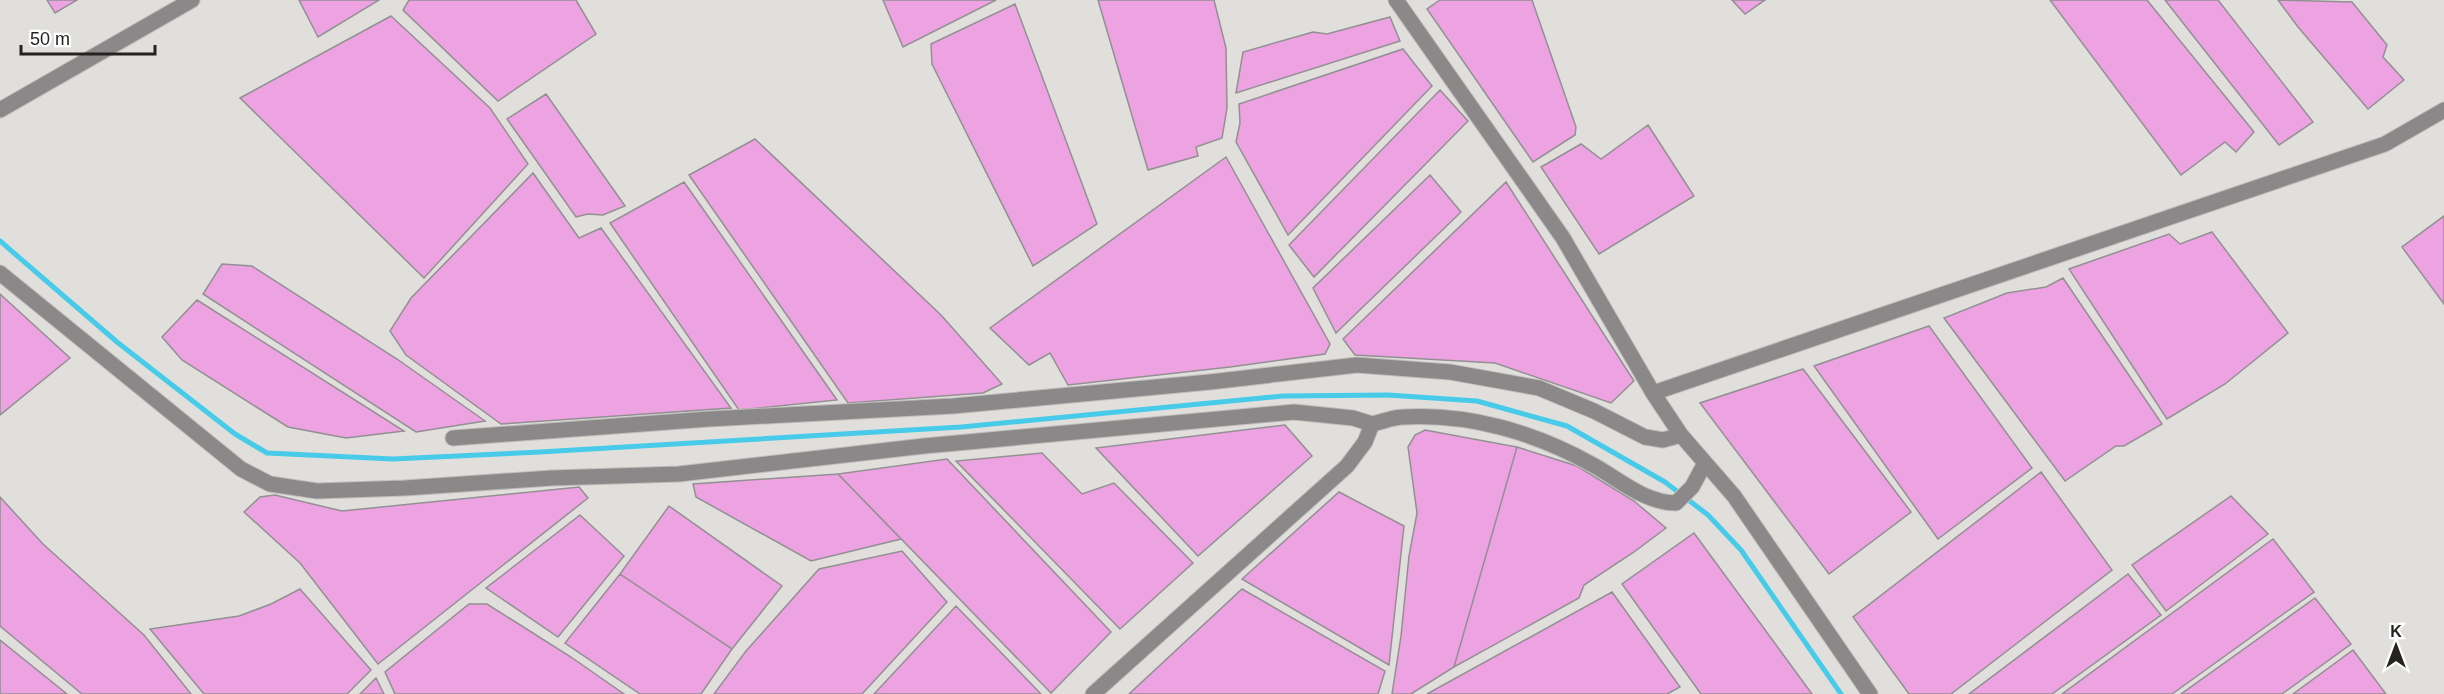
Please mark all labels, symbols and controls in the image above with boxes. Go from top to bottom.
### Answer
scale bar [21,18,154,56]
text: 50 m [30,29,70,49]
north arrow [2366,616,2426,676]
text: K [2390,623,2402,640]

